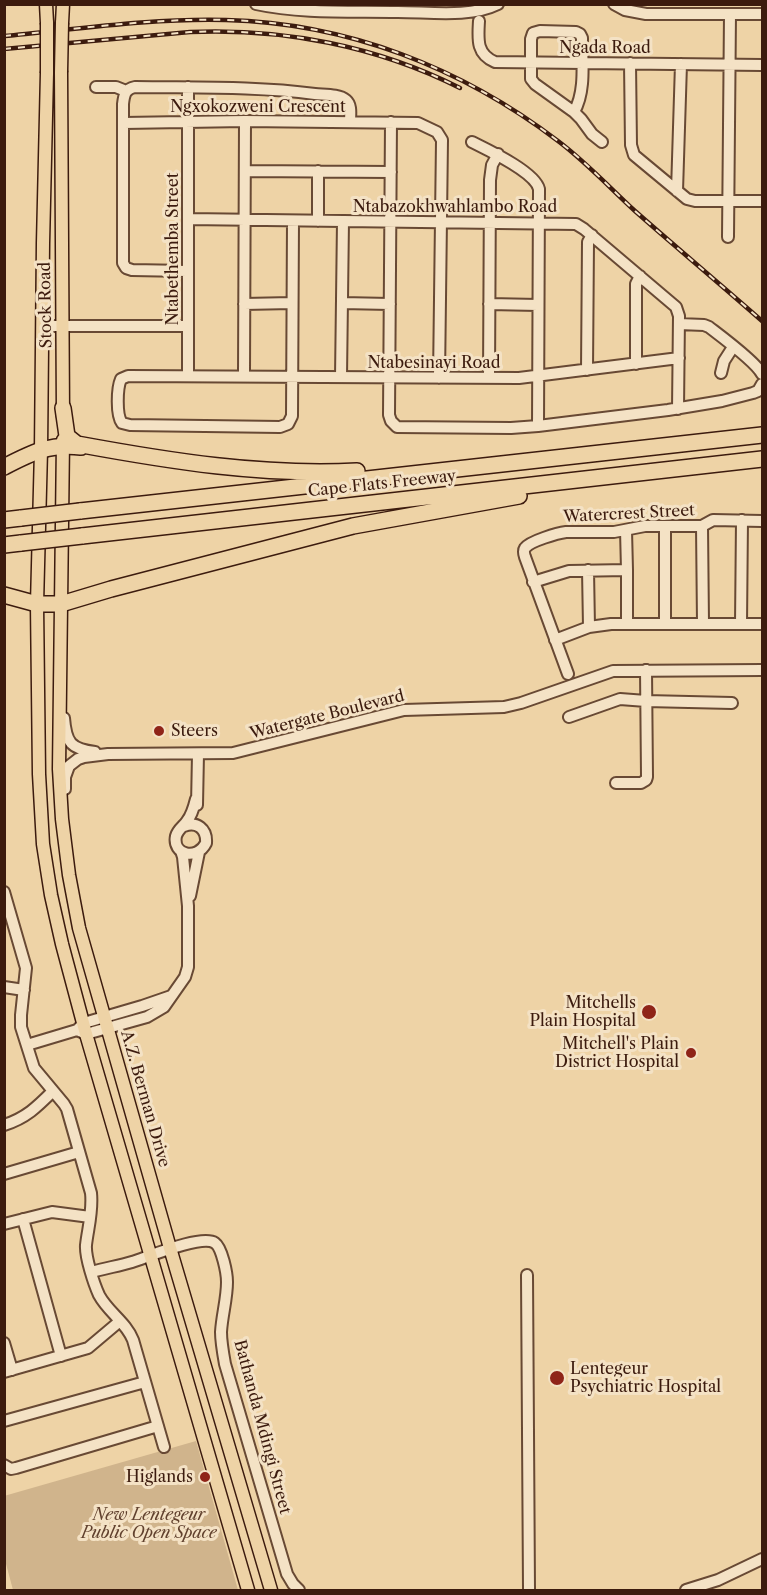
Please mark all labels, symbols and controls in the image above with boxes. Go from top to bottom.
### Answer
street label: Ngada Road [559,38,651,58]
street label: Ngxokozweni Crescent [170,97,346,117]
street label: Ntabethemba Street [163,173,183,325]
street label: Ntabazokhwahlambo Road [353,197,557,217]
street label: Stock Road [36,262,56,348]
street label: Ntabesinayi Road [367,353,501,373]
street label: Cape Flats Freeway [307,467,457,501]
street label: Watercrest Street [563,501,695,527]
street label: Watergate Boulevard [248,686,406,744]
place label: Steers [171,721,218,741]
marker: Steers [152,724,166,738]
place label: Mitchells Plain Hospital [529,993,636,1031]
marker: Mitchells Plain Hospital [640,1003,658,1021]
street label: A.Z. Berman Drive [116,1028,174,1170]
place label: Mitchell's Plain District Hospital [555,1034,679,1072]
marker: Mitchell's Plain District Hospital [684,1046,698,1060]
street label: Bathanda Mdingi Street [229,1338,295,1516]
place label: Lentegeur Psychiatric Hospital [570,1359,721,1397]
marker: Lentegeur Psychiatric Hospital [548,1369,566,1387]
place label: Higlands [126,1467,193,1487]
marker: Higlands [198,1470,212,1484]
park label: New Lentegeur Public Open Space [81,1505,217,1543]

